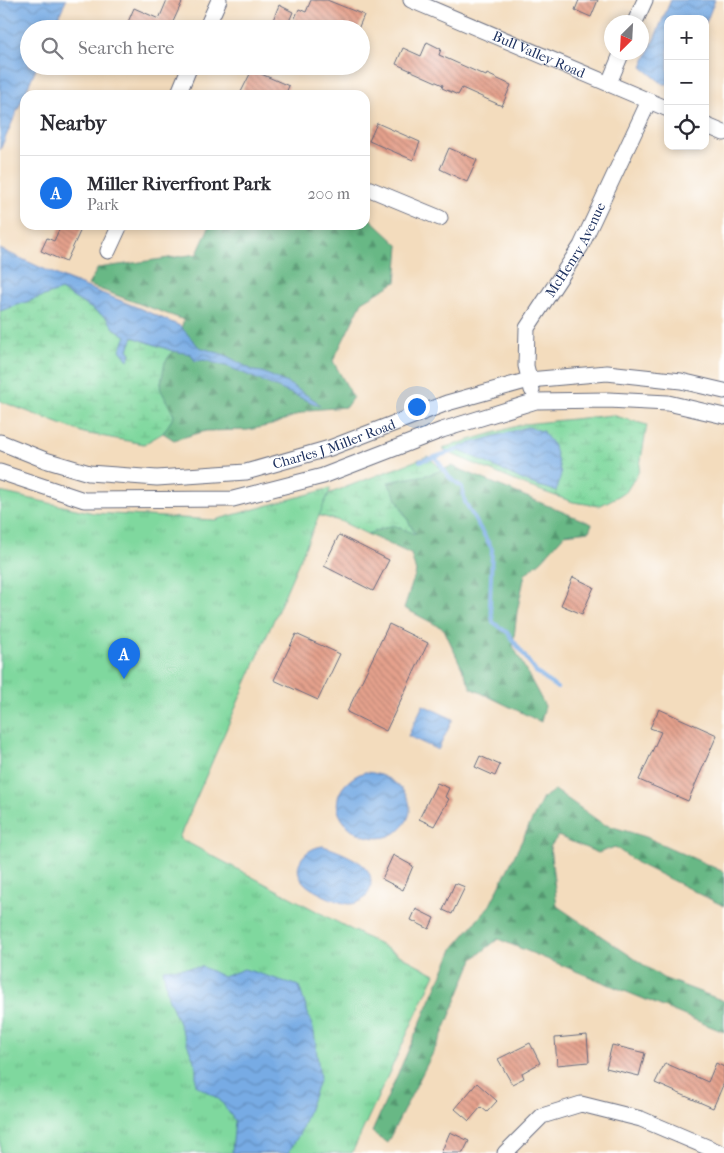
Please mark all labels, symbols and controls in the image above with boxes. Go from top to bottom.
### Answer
north arrow [604,15,649,60]
map controls [664,15,709,150]
button: + [664,15,709,60]
search box [20,20,370,75]
street label: Bull Valley Road [490,27,588,82]
icon: search [38,34,66,62]
text: Search here [78,37,174,59]
button: − [664,60,709,105]
button: locate [664,105,709,150]
text: Nearby [40,111,106,135]
text: Miller Riverfront Park [87,173,271,195]
text: A [51,184,61,203]
text: 200 m [307,184,350,203]
text: Park [87,195,119,214]
street label: McHenry Avenue [541,200,609,300]
your location [404,394,430,420]
street label: Charles J Miller Road [271,415,398,472]
pin: A [108,638,140,679]

